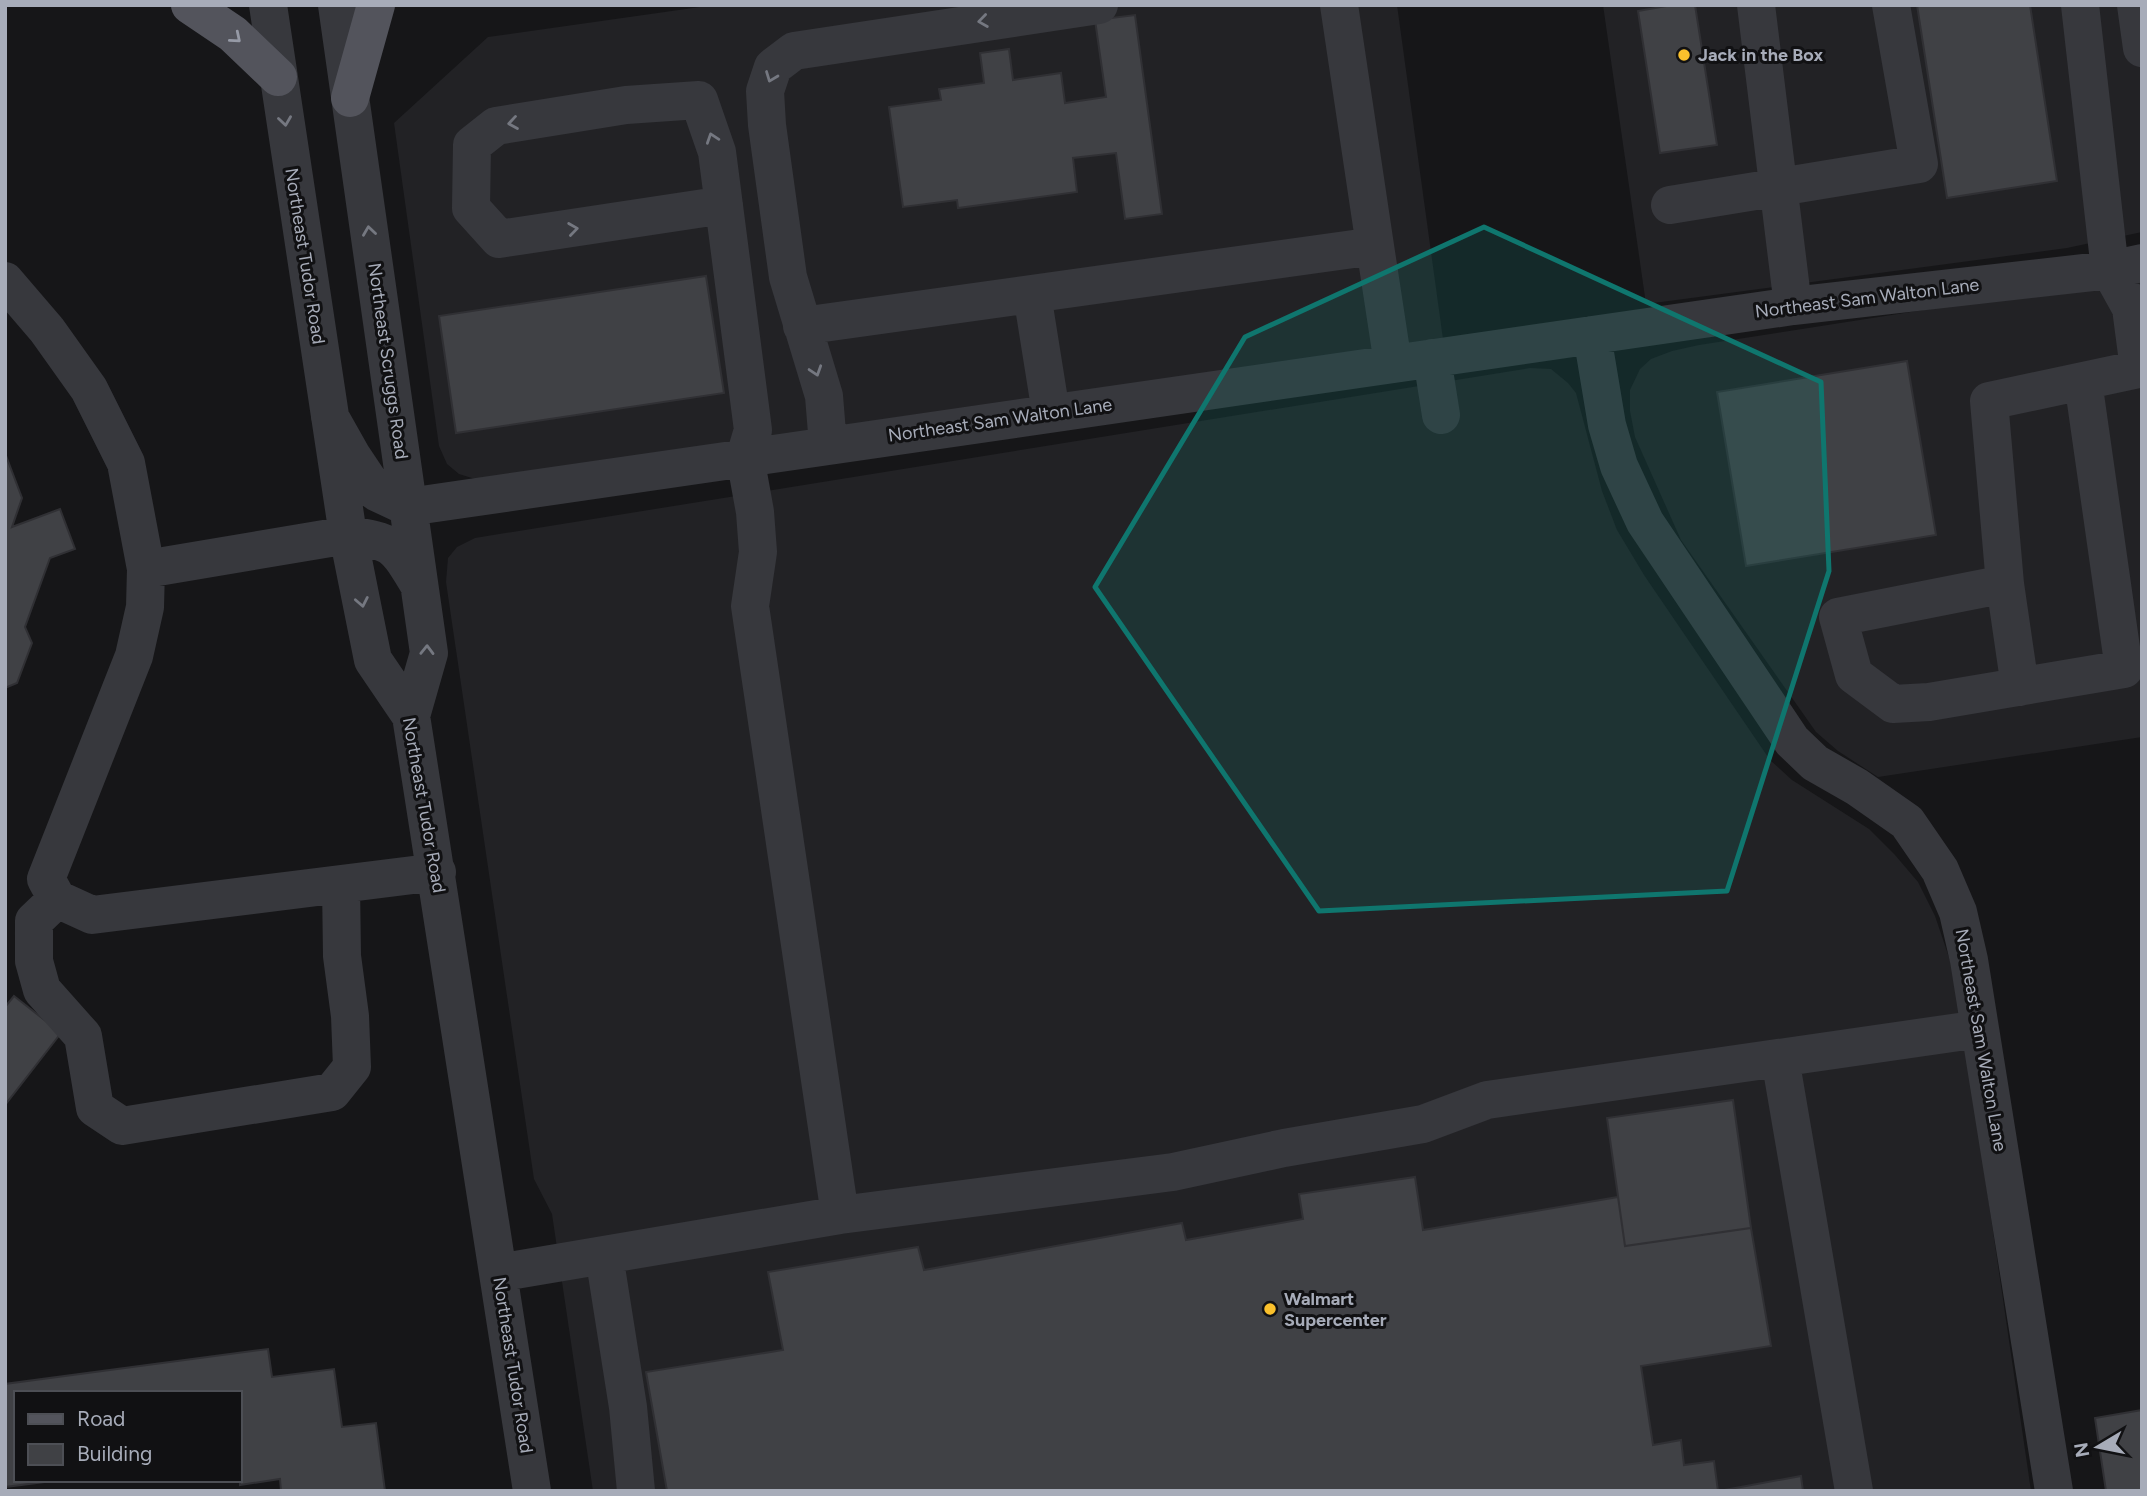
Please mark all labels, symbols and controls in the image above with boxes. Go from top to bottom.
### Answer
one-way arrow [977,14,989,29]
one-way arrow [228,30,241,42]
place label: Jack in the Box [1698,44,1823,66]
marker: Jack in the Box [1676,47,1692,63]
one-way arrow [765,70,779,82]
one-way arrow [277,115,292,127]
one-way arrow [507,115,519,130]
one-way arrow [706,133,720,145]
street label: Northeast Tudor Road [280,166,330,346]
one-way arrow [567,222,579,237]
one-way arrow [362,225,377,237]
street label: Northeast Scruggs Road [363,261,413,461]
street label: Northeast Sam Walton Lane [1754,273,1981,323]
one-way arrow [808,365,822,377]
street label: Northeast Sam Walton Lane [887,393,1113,447]
one-way arrow [353,596,368,608]
one-way arrow [419,644,435,655]
street label: Northeast Tudor Road [398,715,450,895]
street label: Northeast Sam Walton Lane [1951,927,2011,1153]
street label: Northeast Tudor Road [488,1275,538,1455]
place label: Walmart Supercenter [1284,1288,1387,1331]
marker: Walmart Supercenter [1262,1301,1278,1317]
legend [14,1391,242,1482]
text: Road [77,1406,125,1431]
north arrow [2063,1412,2133,1482]
text: Building [77,1441,152,1466]
text: N [2069,1441,2094,1459]

